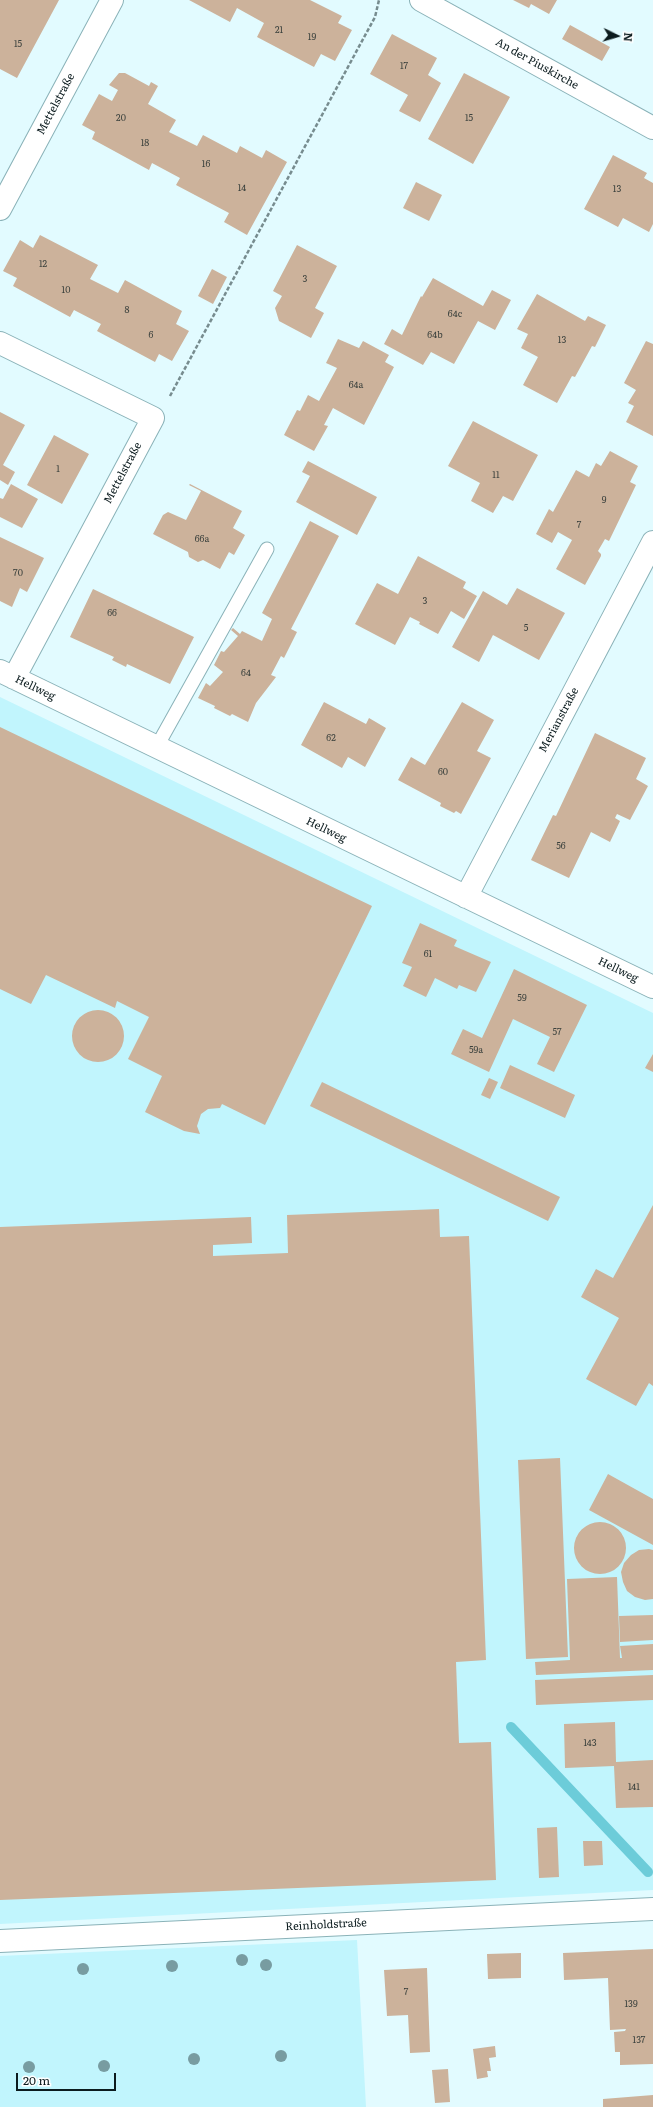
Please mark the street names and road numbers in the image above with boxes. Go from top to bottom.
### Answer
street label: An der Piuskirche [493,36,581,92]
street label: Mettelstraße [34,71,78,137]
street label: Mettelstraße [101,440,145,506]
street label: Hellweg [13,673,57,703]
street label: Merianstraße [536,685,582,755]
street label: Hellweg [304,815,348,845]
street label: Hellweg [596,955,640,985]
street label: Reinholdstraße [285,1916,367,1934]

